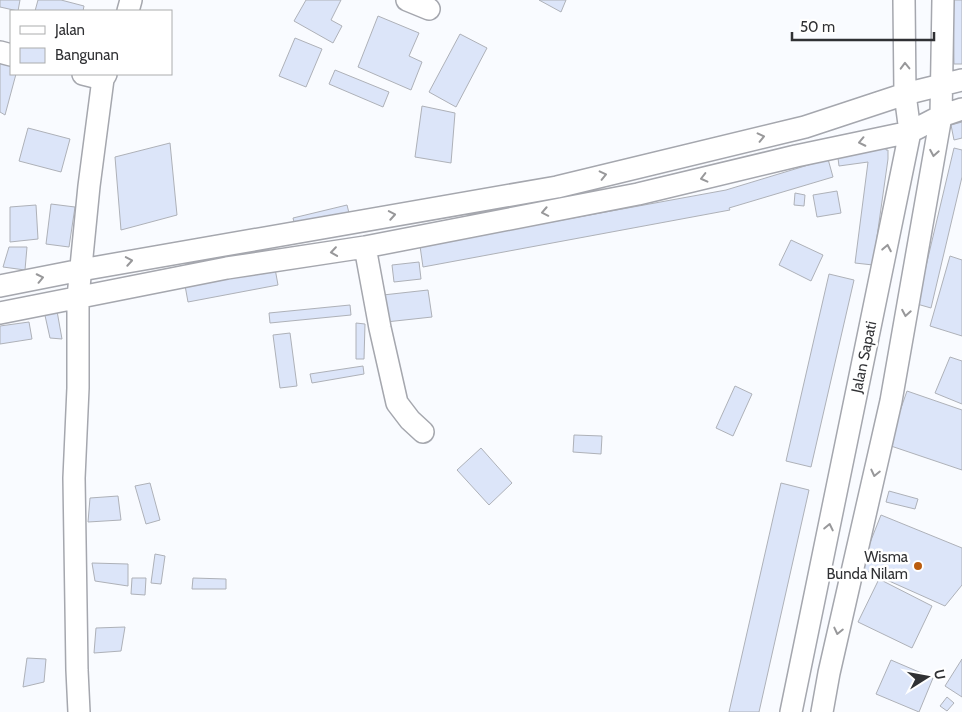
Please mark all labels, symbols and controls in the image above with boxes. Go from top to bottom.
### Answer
legend [10,10,172,75]
scale bar [792,10,934,42]
text: 50 m [800,18,835,36]
text: Jalan [54,21,85,39]
text: Bangunan [55,46,119,64]
one-way arrow [900,62,910,70]
one-way arrow [757,132,766,143]
one-way arrow [858,136,867,147]
one-way arrow [930,149,940,158]
one-way arrow [599,170,608,181]
one-way arrow [699,172,708,183]
one-way arrow [541,206,550,217]
one-way arrow [388,211,397,221]
one-way arrow [881,244,891,252]
one-way arrow [329,246,338,256]
one-way arrow [124,257,133,267]
one-way arrow [36,273,45,284]
one-way arrow [902,309,912,318]
street label: Jalan Sapati [847,319,880,396]
one-way arrow [870,468,880,477]
one-way arrow [823,523,834,532]
place label: Wisma Bunda Nilam [826,548,909,583]
marker: Wisma Bunda Nilam [912,560,924,572]
one-way arrow [833,626,844,635]
north arrow [902,652,952,702]
text: U [930,668,950,681]

